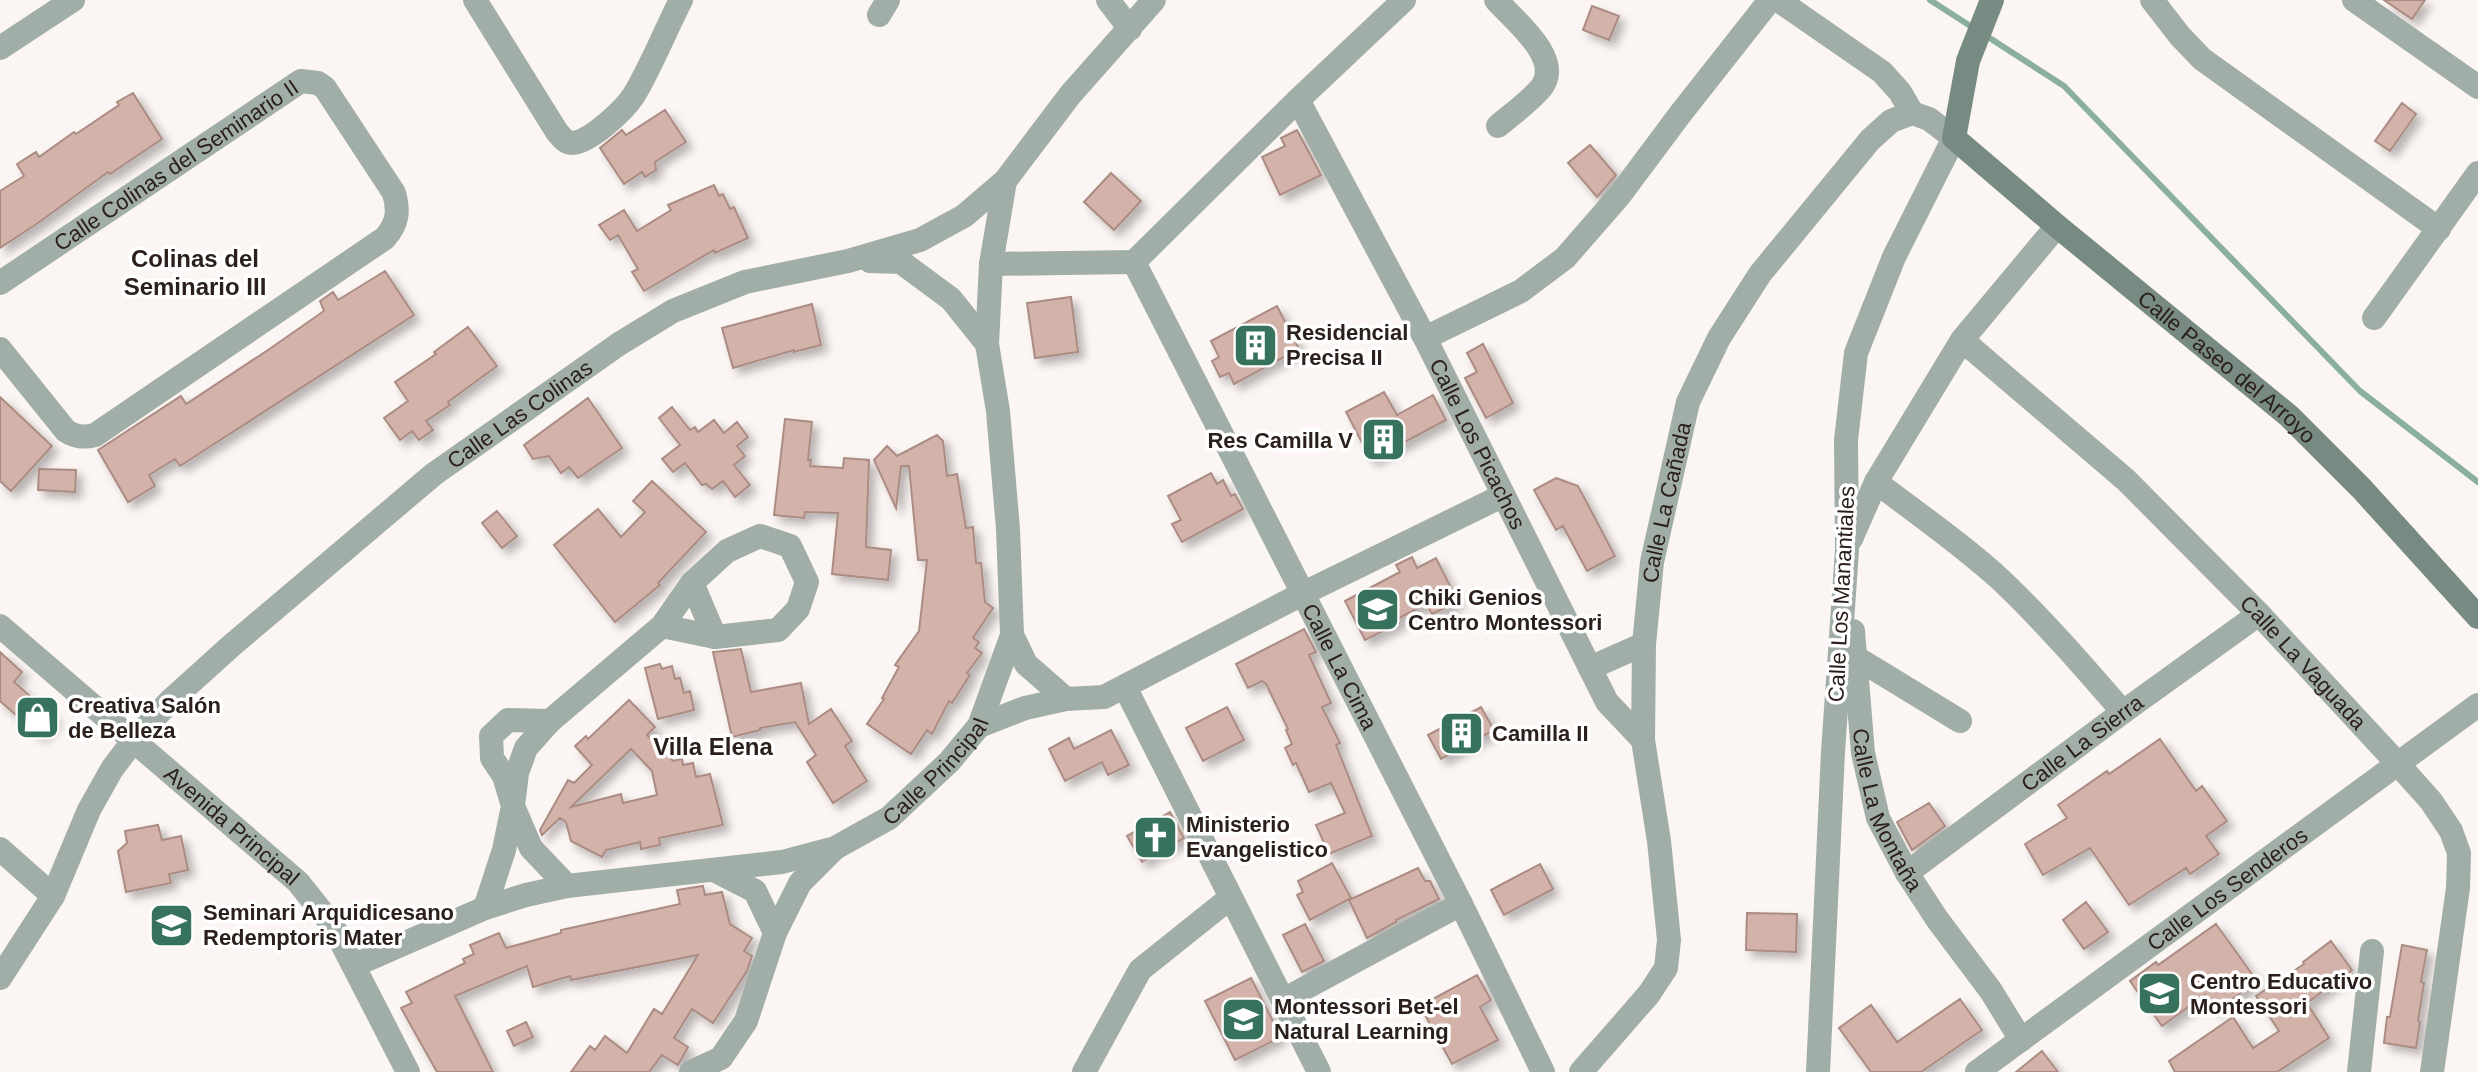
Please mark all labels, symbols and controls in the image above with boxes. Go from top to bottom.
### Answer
street label: Calle Colinas del Seminario II [49,74,303,256]
district label: Colinas del Seminario III [124,245,266,300]
street label: Calle Paseo del Arroyo [2133,286,2321,448]
place label: Residencial Precisa II [1286,320,1408,370]
building icon: Residencial Precisa II [1231,321,1279,369]
street label: Calle Las Colinas [442,355,597,474]
street label: Calle Los Picachos [1424,355,1530,533]
building icon: Res Camilla V [1360,416,1408,464]
street label: Calle La Cañada [1638,419,1696,584]
place label: Res Camilla V [1207,428,1353,453]
street label: Calle Los Manantiales [1823,485,1860,703]
place label: Chiki Genios Centro Montessori [1408,585,1602,635]
school or university icon: Chiki Genios Centro Montessori [1353,586,1401,634]
street label: Calle La Vaguada [2235,591,2372,735]
street label: Calle La Cima [1297,599,1382,735]
street label: Calle La Sierra [2016,689,2149,797]
place label: Creativa Salón de Belleza [68,693,221,743]
shop icon: Creativa Salón de Belleza [13,694,61,742]
building icon: Camilla II [1437,709,1485,757]
street label: Calle Principal [878,715,994,830]
place label: Camilla II [1492,721,1589,746]
street label: Calle La Montaña [1848,727,1928,897]
district label: Villa Elena [653,733,773,760]
street label: Avenida Principal [159,761,304,891]
place label: Ministerio Evangelistico [1186,812,1328,862]
church icon: Ministerio Evangelistico [1131,813,1179,861]
street label: Calle Los Senderos [2142,822,2312,956]
place label: Seminari Arquidicesano Redemptoris Mater [203,900,454,950]
school or university icon: Seminari Arquidicesano Redemptoris Mater [148,901,196,949]
place label: Centro Educativo Montessori [2190,969,2372,1019]
school or university icon: Centro Educativo Montessori [2135,970,2183,1018]
place label: Montessori Bet-el Natural Learning [1274,994,1459,1044]
school or university icon: Montessori Bet-el Natural Learning [1219,995,1267,1043]

